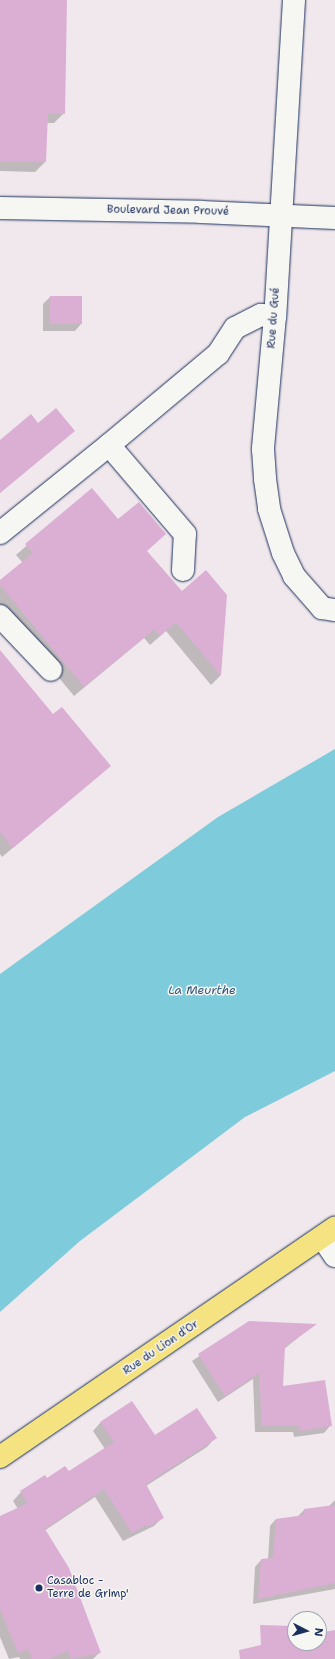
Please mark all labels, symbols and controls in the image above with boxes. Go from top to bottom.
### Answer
street label: Boulevard Jean Prouvé [107,203,229,219]
street label: Rue du Gué [265,287,283,349]
water label: La Meurthe [168,984,236,998]
street label: Rue du Lion d'Or [121,1318,201,1378]
place label: Casabloc - Terre de Grimp' [47,1575,129,1601]
marker: Casabloc - Terre de Grimp' [34,1583,44,1593]
north arrow [287,1611,327,1651]
text: N [311,1627,326,1637]

